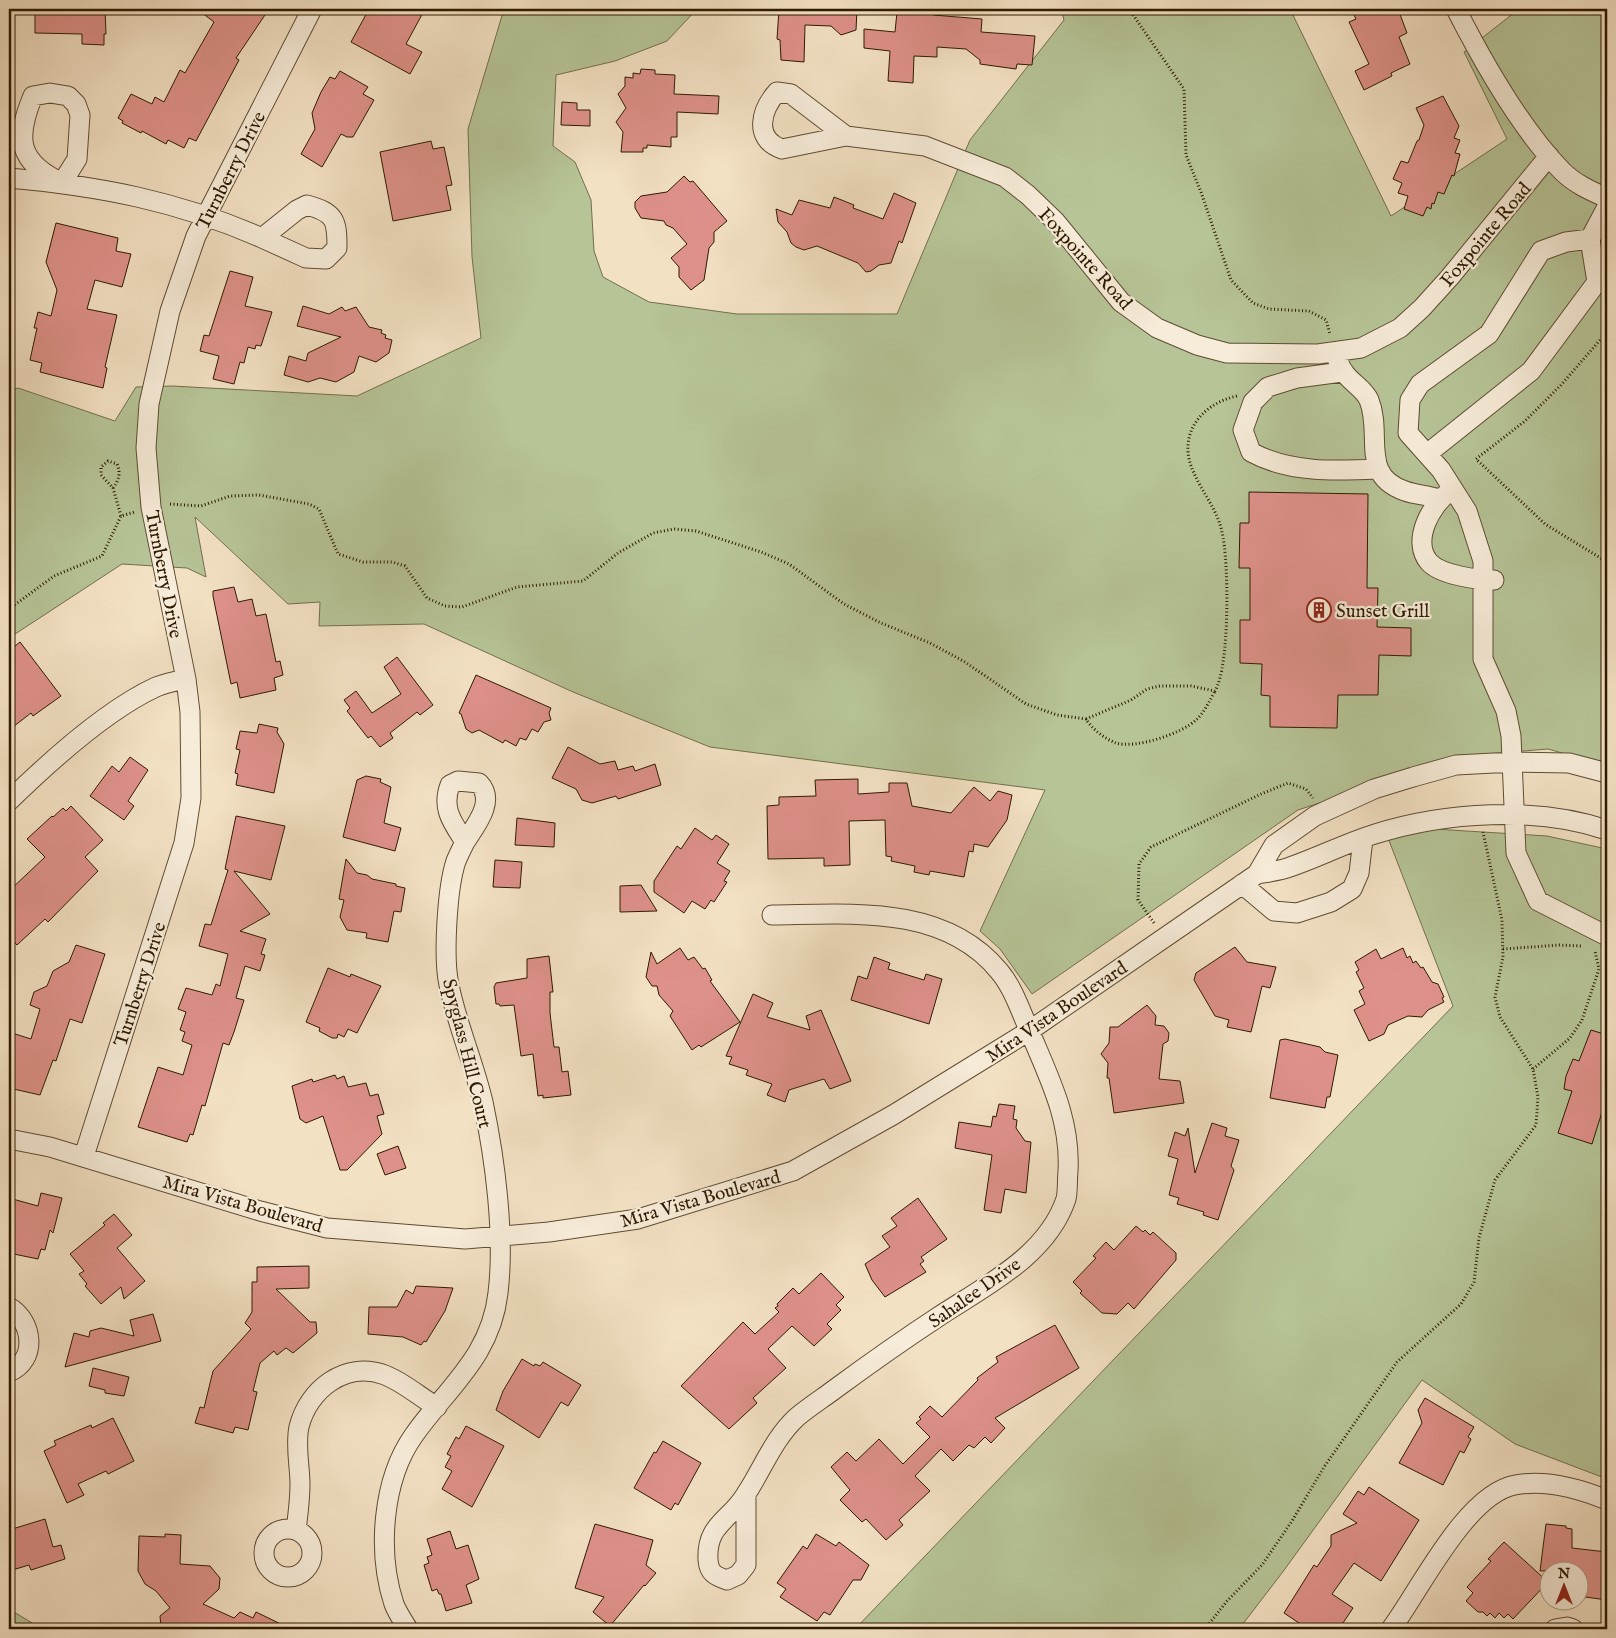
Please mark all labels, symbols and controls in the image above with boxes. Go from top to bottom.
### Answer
street label: Turnberry Drive [192,107,272,234]
street label: Foxpointe Road [1436,177,1538,292]
street label: Foxpointe Road [1032,203,1137,316]
street label: Turnberry Drive [139,508,187,641]
building icon: Sunset Grill [1306,597,1332,623]
place label: Sunset Grill [1336,600,1430,624]
street label: Turnberry Drive [109,919,172,1050]
street label: Mira Vista Boulevard [982,956,1133,1069]
street label: Spyglass Hill Court [436,976,496,1131]
street label: Mira Vista Boulevard [618,1165,784,1234]
street label: Mira Vista Boulevard [160,1171,326,1240]
street label: Sahalee Drive [924,1253,1026,1334]
north arrow [1538,1560,1588,1610]
text: N [1557,1565,1570,1583]

